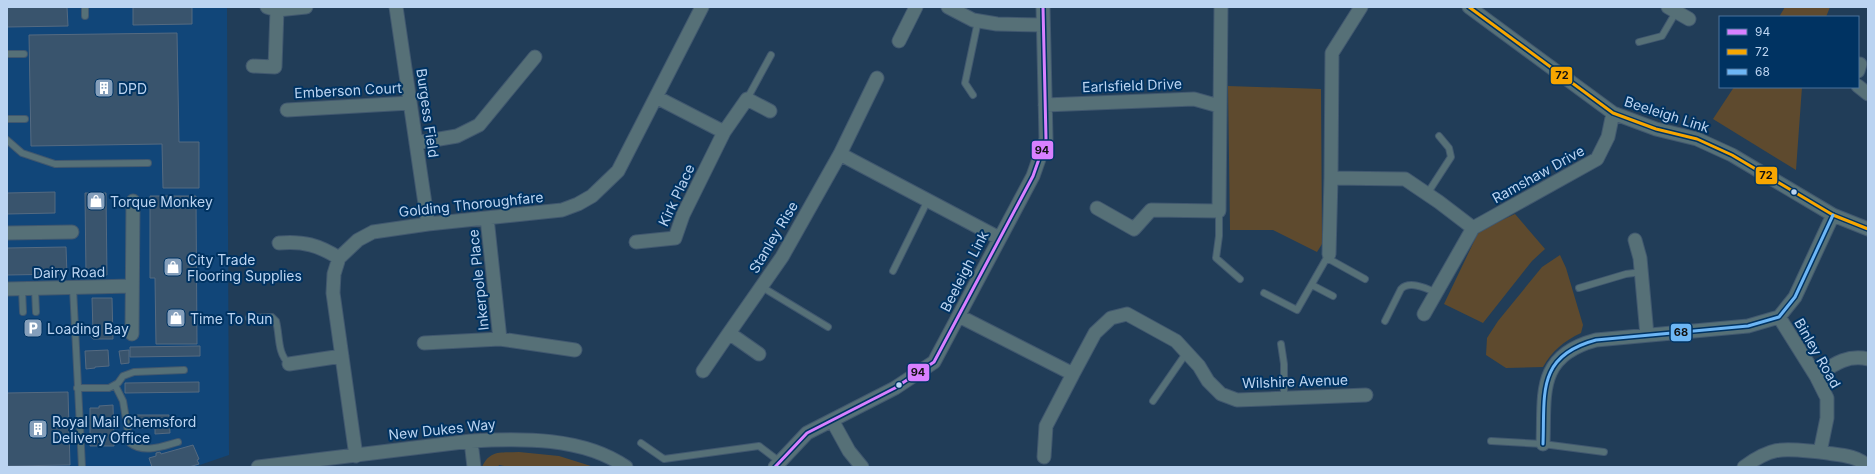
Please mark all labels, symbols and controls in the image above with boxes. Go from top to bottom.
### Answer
legend [1719,16,1859,88]
text: 94 [1755,24,1770,39]
text: 72 [1755,44,1769,59]
text: 68 [1755,64,1770,79]
line badge: 72 [1550,66,1573,85]
street label: Burgess Field [413,67,443,159]
text: 72 [1555,68,1569,82]
street label: Earlsfield Drive [1082,75,1182,95]
building icon: DPD [93,77,115,99]
street label: Emberson Court [294,79,403,101]
place label: DPD [118,80,147,97]
street label: Beeleigh Link [1622,92,1712,136]
line badge: 94 [1031,140,1054,160]
street label: Ramshaw Drive [1489,142,1587,206]
text: 94 [1035,143,1049,157]
street label: Kirk Place [654,161,698,229]
line badge: 72 [1755,166,1778,185]
text: 72 [1759,168,1773,182]
unlabelled marker [1789,187,1799,197]
street label: Golding Thoroughfare [398,188,544,220]
shop icon: Torque Monkey [85,190,107,212]
place label: Torque Monkey [110,193,213,210]
street label: Stanley Rise [745,198,801,276]
street label: Beeleigh Link [936,227,992,314]
street label: Inkerpole Place [464,228,492,332]
place label: City Trade Flooring Supplies [187,251,302,284]
shop icon: City Trade Flooring Supplies [162,256,184,278]
street label: Dairy Road [33,263,105,281]
shop icon: Time To Run [165,307,187,329]
place label: Time To Run [190,310,273,327]
street label: Binley Road [1791,315,1845,391]
parking icon: Loading Bay [22,317,44,339]
place label: Loading Bay [47,320,129,337]
line badge: 68 [1670,323,1692,342]
text: 68 [1674,325,1688,339]
line badge: 94 [907,363,930,382]
text: 94 [911,365,925,379]
street label: Wilshire Avenue [1242,371,1348,391]
unlabelled marker [894,380,904,390]
place label: Royal Mail Chemsford Delivery Office [52,413,196,446]
street label: New Dukes Way [388,415,497,443]
building icon: Royal Mail Chemsford Delivery Office [27,418,49,440]

